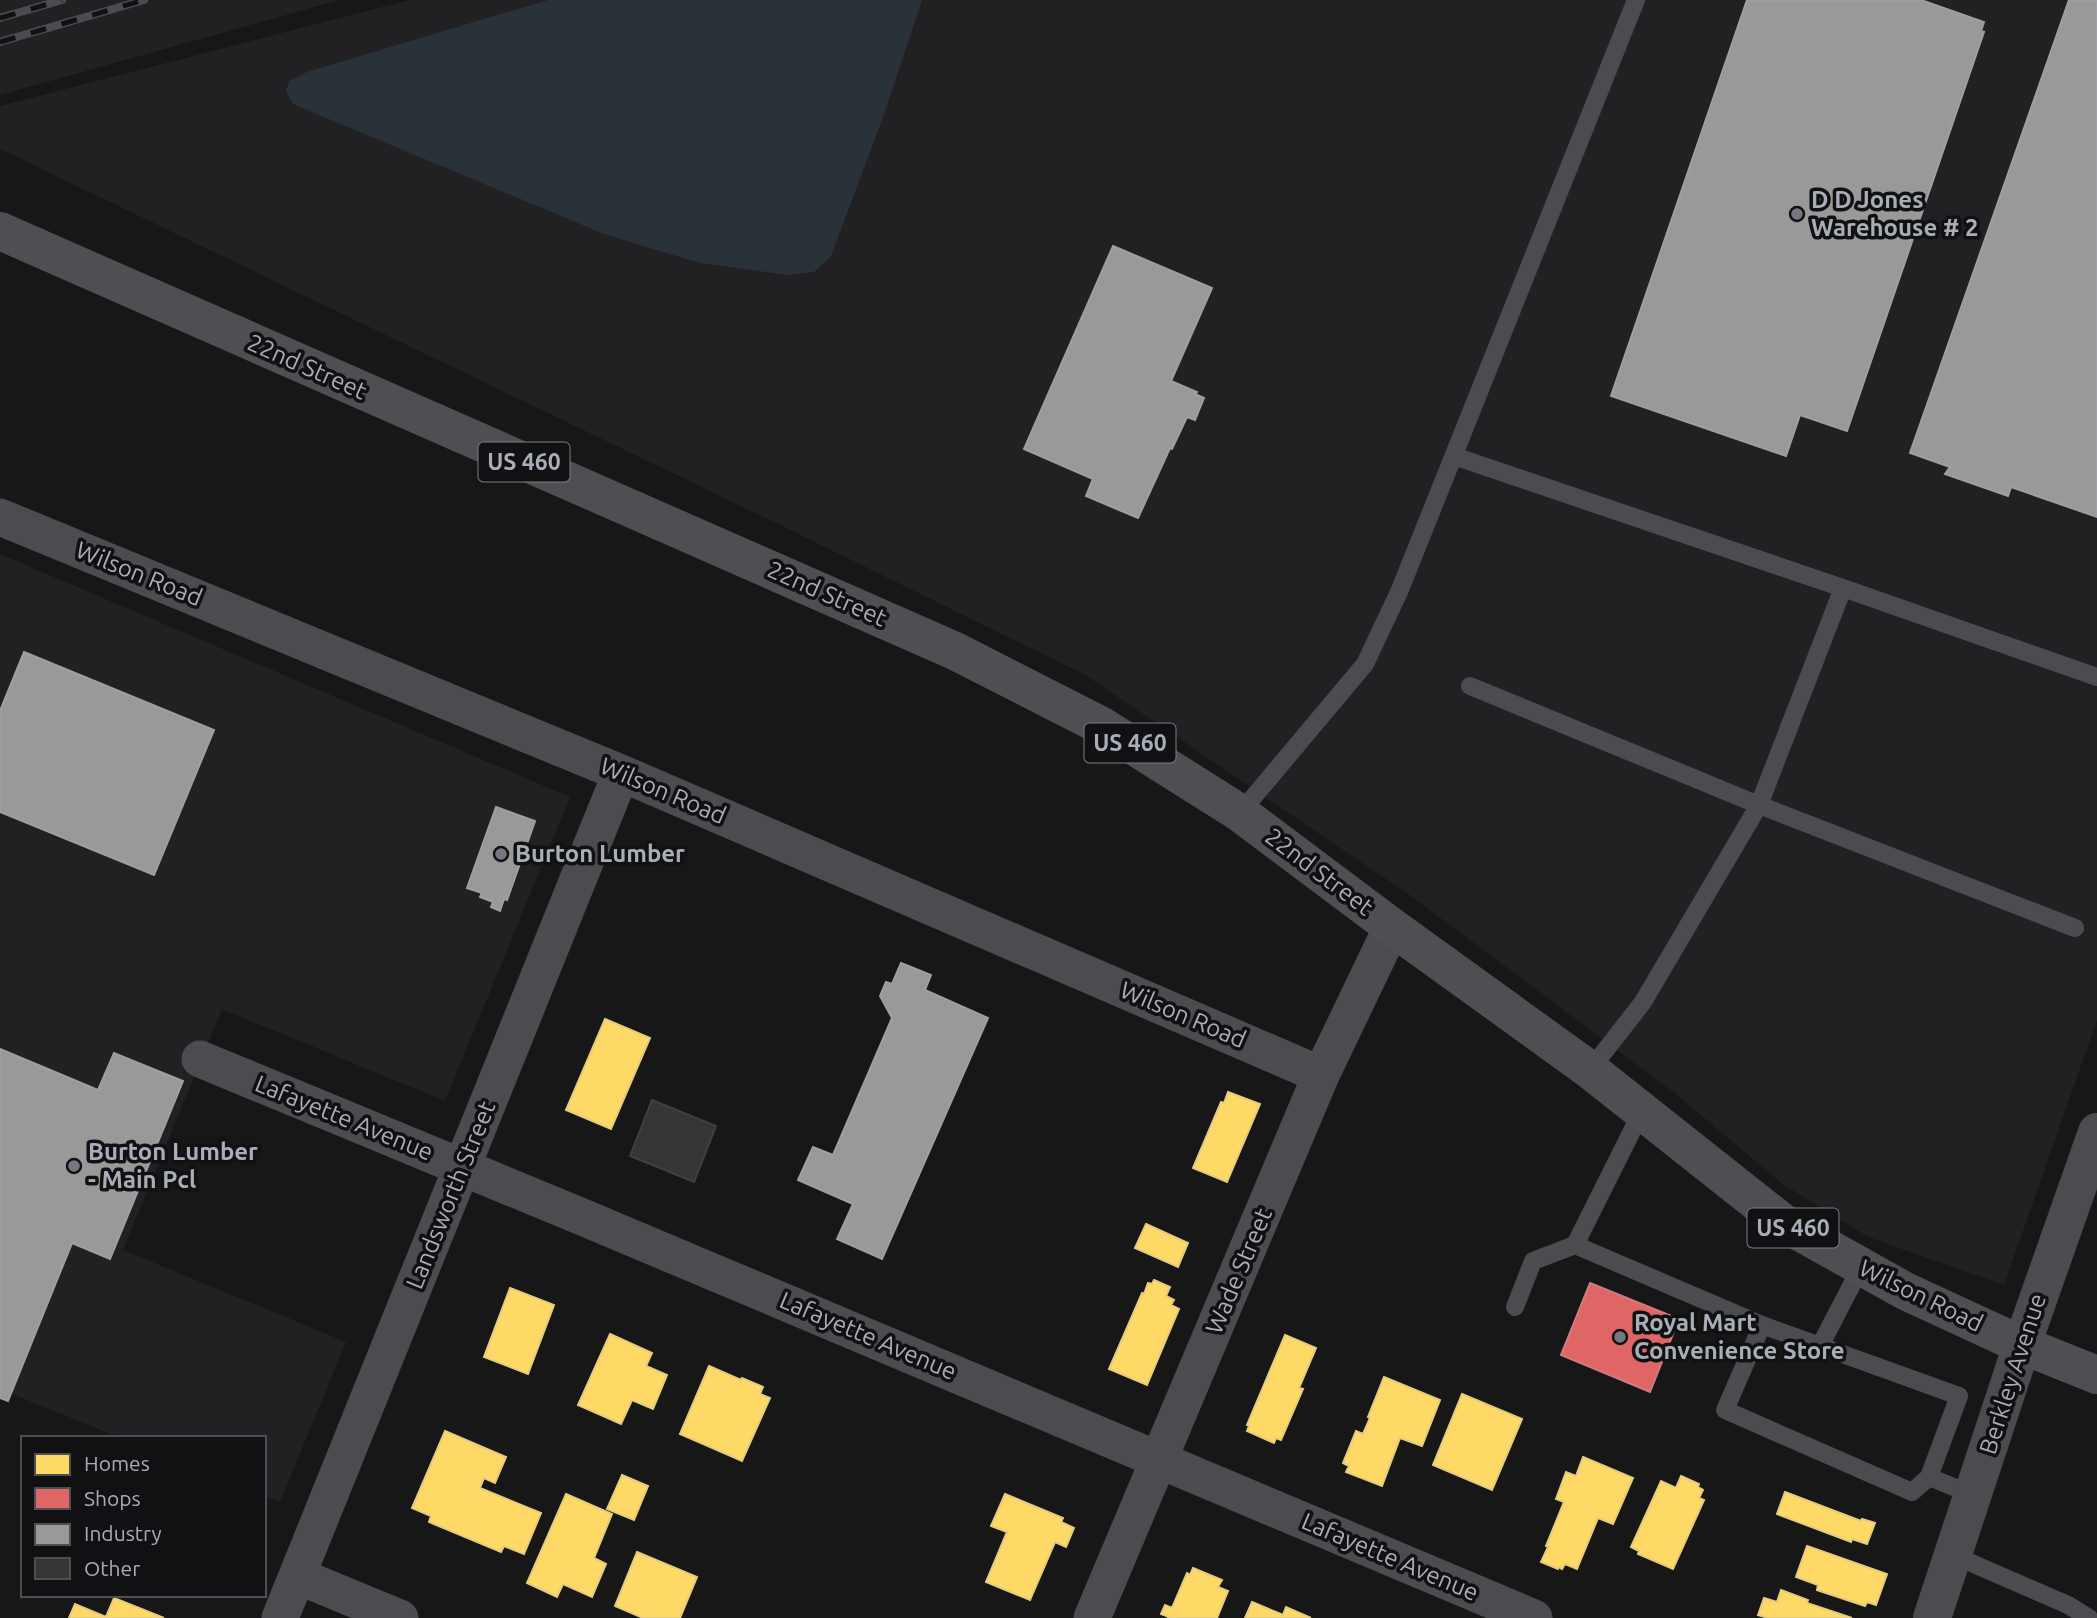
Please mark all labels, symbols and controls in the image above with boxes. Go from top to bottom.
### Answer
place label: D D Jones Warehouse # 2 [1811,186,1979,241]
marker: D D Jones Warehouse # 2 [1789,206,1805,222]
street label: 22nd Street [244,328,371,405]
road number: US 460 [478,442,570,482]
street label: Wilson Road [72,536,206,611]
street label: 22nd Street [764,555,891,632]
road number: US 460 [1084,723,1176,762]
street label: Wilson Road [596,752,730,829]
street label: 22nd Street [1260,823,1379,921]
place label: Burton Lumber [515,840,685,867]
marker: Burton Lumber [493,846,509,862]
street label: Wilson Road [1116,976,1250,1053]
street label: Lafayette Avenue [251,1070,437,1165]
street label: Landsworth Street [401,1096,501,1293]
place label: Burton Lumber - Main Pcl [88,1138,258,1193]
marker: Burton Lumber - Main Pcl [66,1158,82,1174]
street label: Wade Street [1200,1203,1277,1338]
road number: US 460 [1748,1208,1839,1247]
street label: Wilson Road [1855,1254,1987,1337]
street label: Lafayette Avenue [776,1286,961,1385]
street label: Berkley Avenue [1974,1290,2051,1458]
place label: Royal Mart Convenience Store [1634,1309,1845,1364]
marker: Royal Mart Convenience Store [1612,1329,1628,1345]
legend [21,1436,266,1597]
text: Homes [84,1451,150,1475]
text: Shops [84,1486,141,1510]
street label: Lafayette Avenue [1298,1507,1483,1606]
text: Industry [84,1521,162,1545]
text: Other [84,1556,140,1580]

